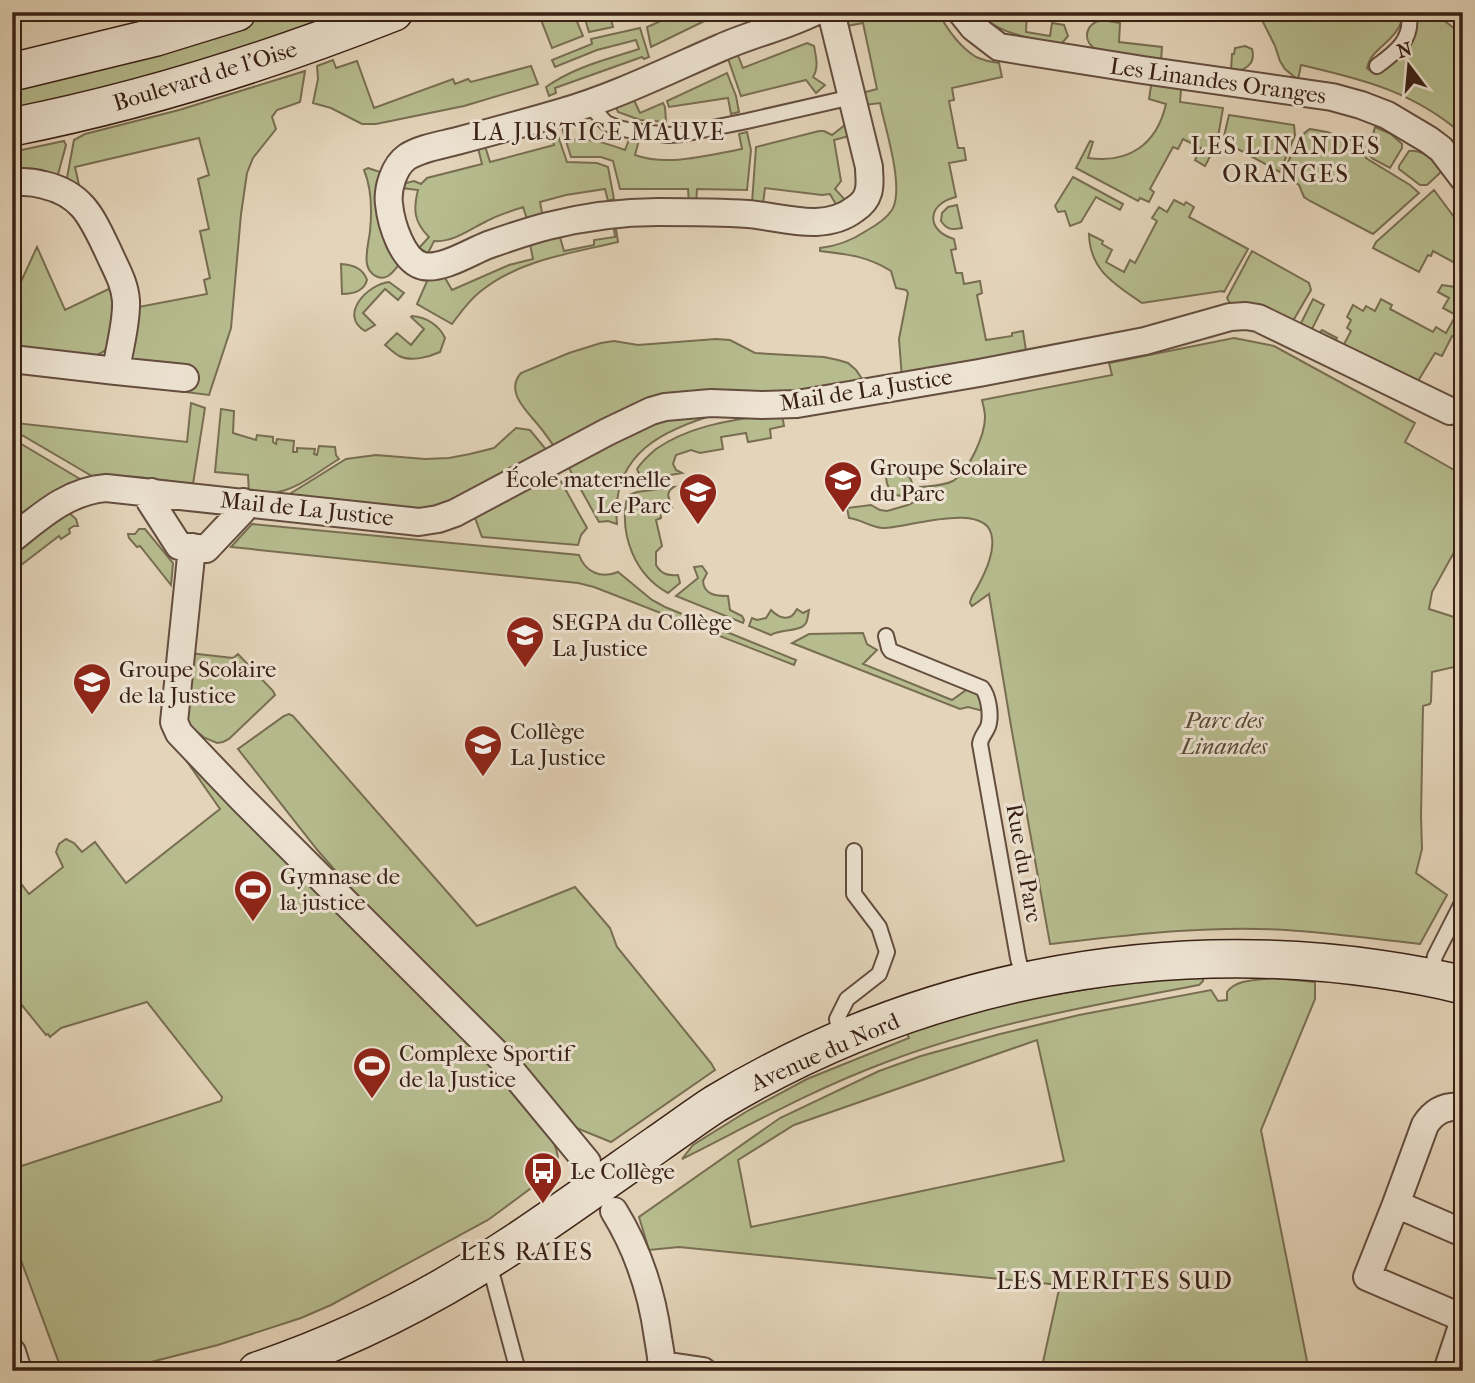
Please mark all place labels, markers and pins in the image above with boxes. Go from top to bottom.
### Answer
place label: Groupe Scolaire du Parc [870,454,1028,507]
school or university icon: Groupe Scolaire du Parc [822,459,864,514]
place label: École maternelle Le Parc [505,466,671,519]
school or university icon: École maternelle Le Parc [677,471,719,526]
place label: SEGPA du Collège La Justice [552,609,732,662]
school or university icon: SEGPA du Collège La Justice [504,614,546,669]
place label: Groupe Scolaire de la Justice [119,656,277,709]
school or university icon: Groupe Scolaire de la Justice [71,661,113,716]
place label: Collège La Justice [510,718,606,771]
school or university icon: Collège La Justice [462,723,504,778]
place label: Gymnase de la justice [279,863,400,916]
sports icon: Gymnase de la justice [232,868,274,923]
place label: Complexe Sportif de la Justice [399,1040,575,1093]
sports icon: Complexe Sportif de la Justice [351,1045,393,1100]
bus stop icon: Le Collège [522,1150,564,1205]
place label: Le Collège [570,1158,675,1185]

